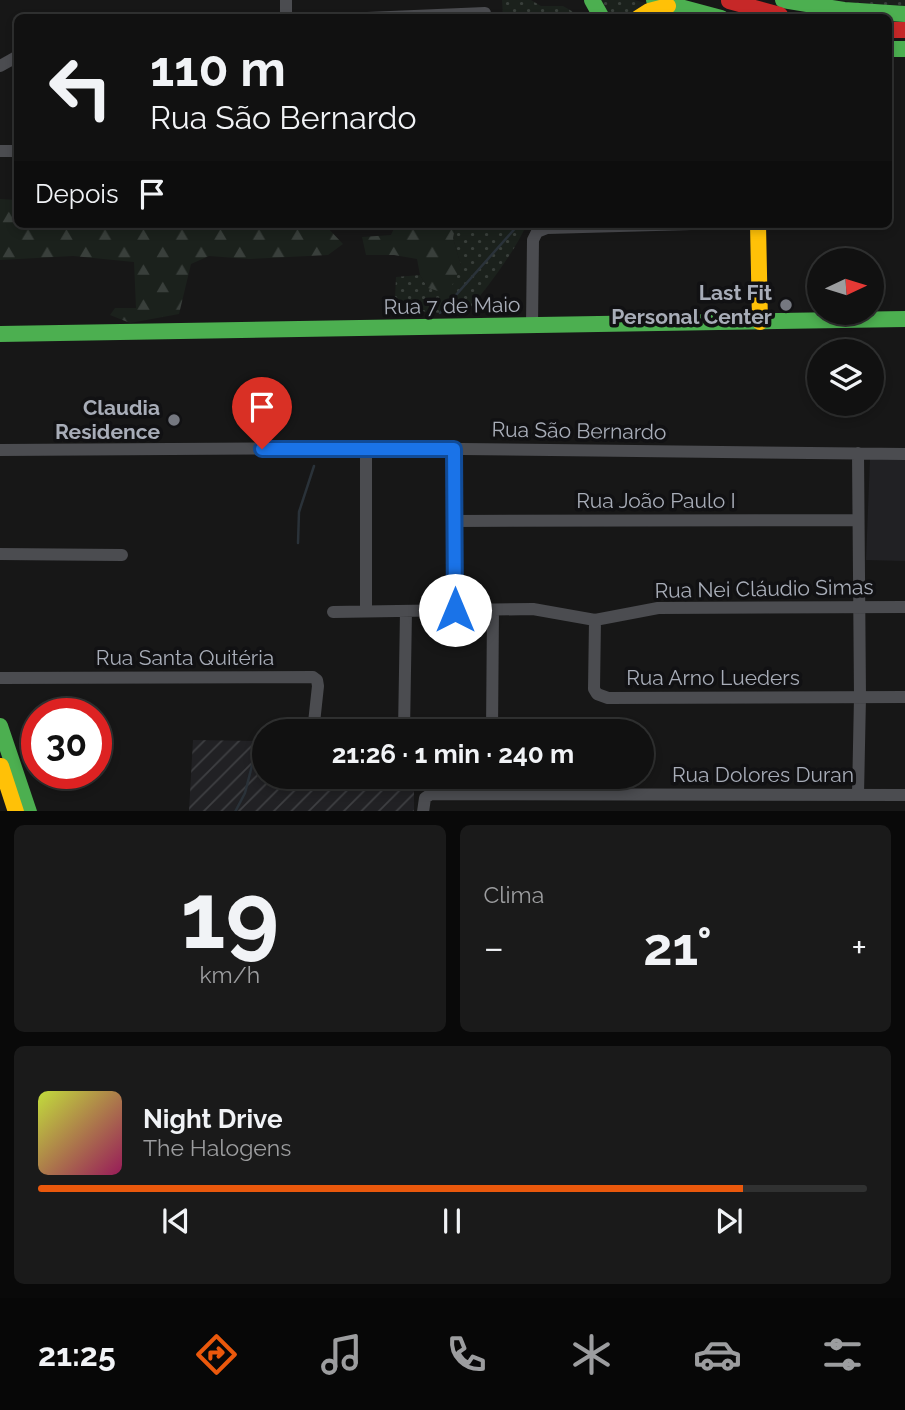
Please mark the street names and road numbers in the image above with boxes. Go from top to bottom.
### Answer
street label: Rua 7 de Maio [383,292,521,319]
street label: Rua São Bernardo [491,416,667,445]
street label: Rua João Paulo I [576,488,736,513]
street label: Rua Nei Cláudio Simas [654,574,874,603]
street label: Rua Santa Quitéria [96,645,274,670]
street label: Rua Arno Lueders [626,665,800,690]
street label: Rua Dolores Duran [672,762,854,787]

